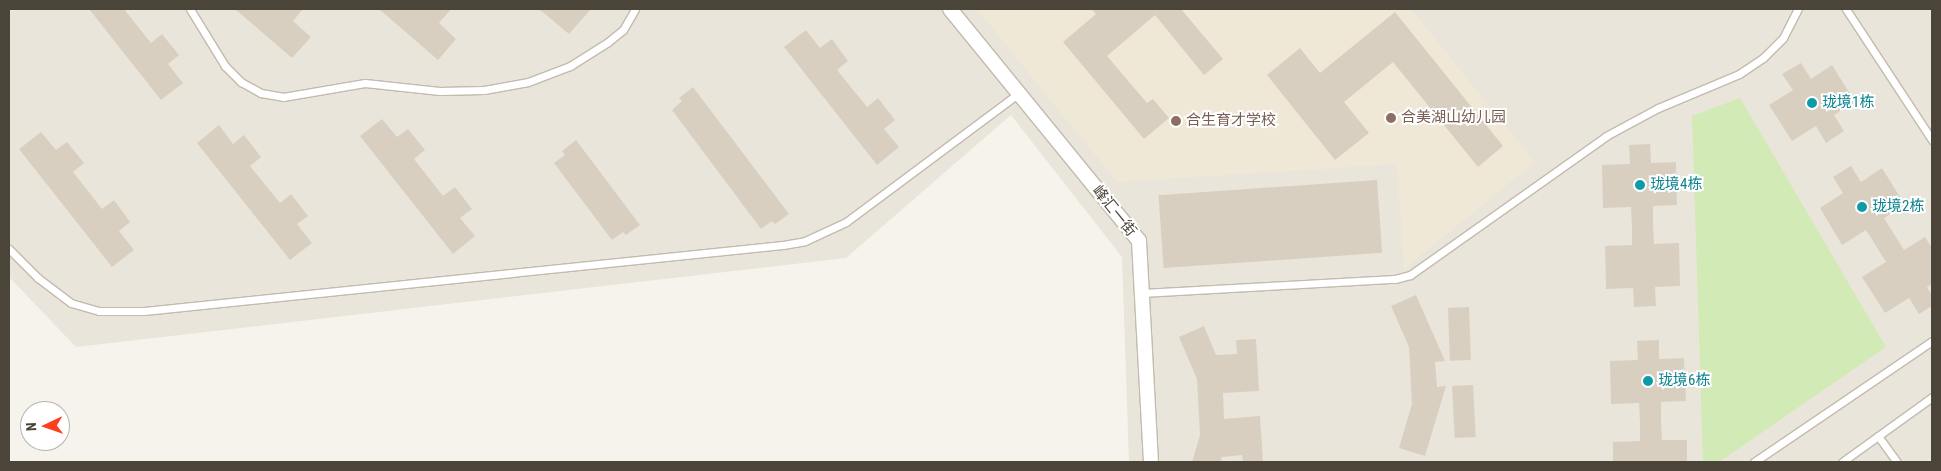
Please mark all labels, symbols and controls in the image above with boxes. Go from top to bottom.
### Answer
place label: 珑境1栋 [1822,94,1874,112]
marker: 珑境1栋 [1806,97,1818,109]
place label: 合美湖山幼儿园 [1401,109,1506,127]
place label: 合生育才学校 [1186,112,1276,130]
marker: 合美湖山幼儿园 [1385,112,1397,124]
marker: 合生育才学校 [1170,115,1182,127]
place label: 珑境4栋 [1650,176,1702,194]
marker: 珑境4栋 [1634,179,1646,191]
street label: 峰汇一街 [1088,182,1140,240]
place label: 珑境2栋 [1872,198,1924,216]
marker: 珑境2栋 [1856,201,1868,213]
place label: 珑境6栋 [1658,372,1710,390]
marker: 珑境6栋 [1642,375,1654,387]
north arrow [20,401,70,451]
text: N [23,422,39,431]

